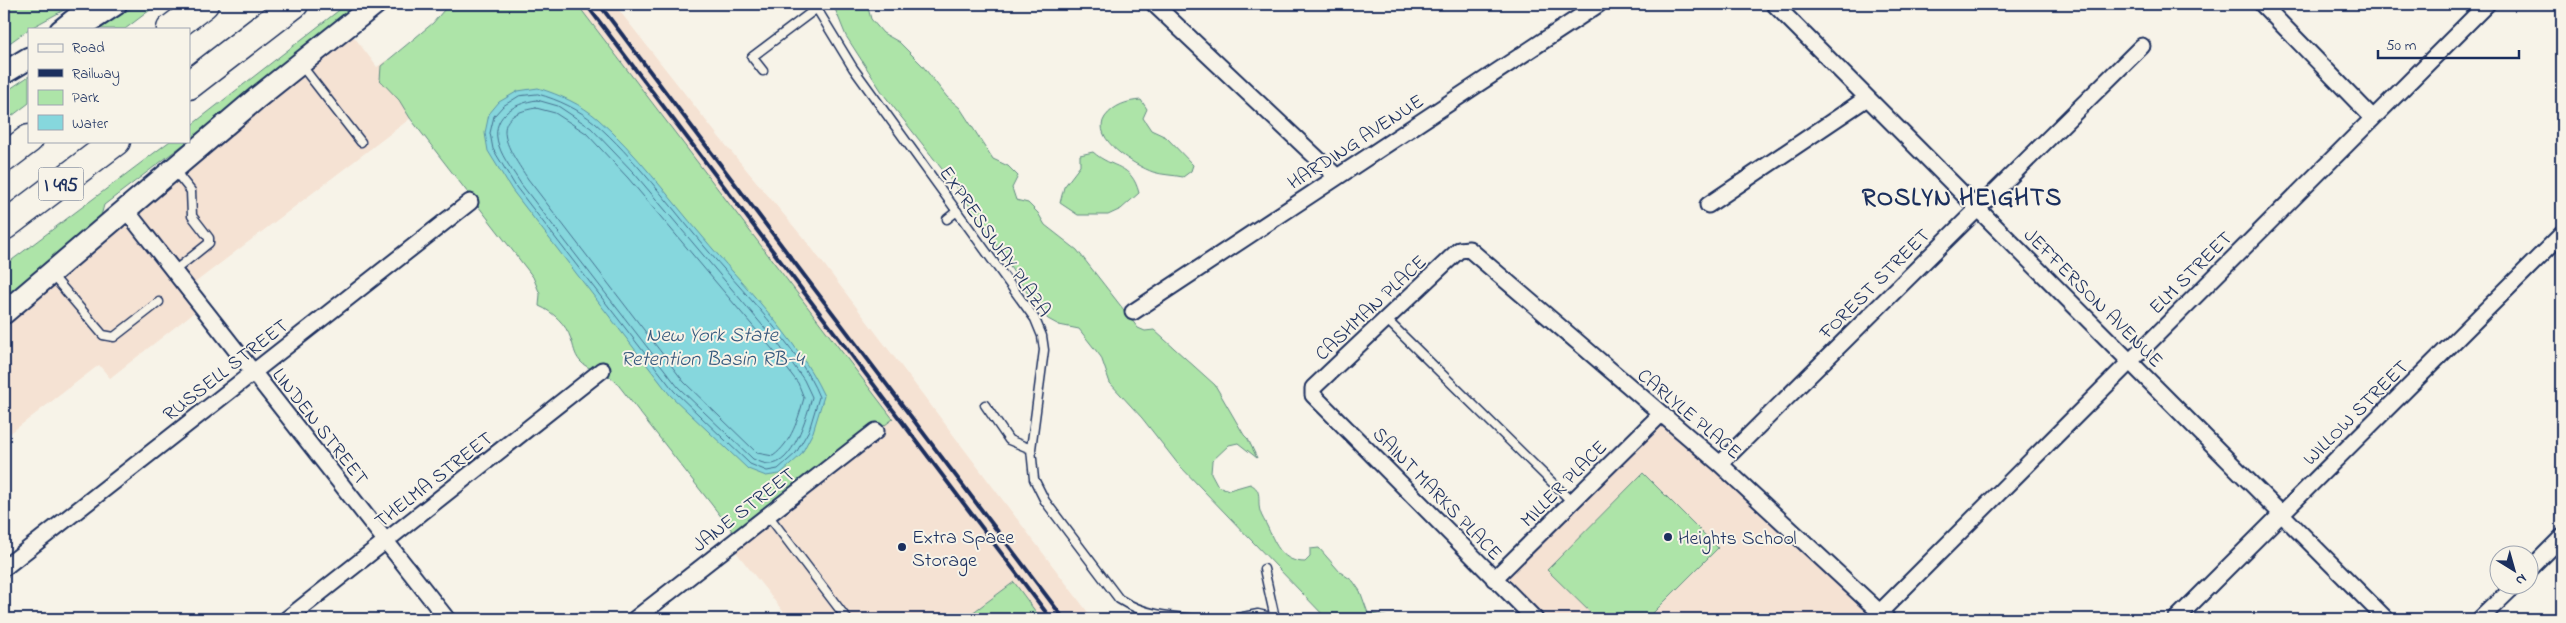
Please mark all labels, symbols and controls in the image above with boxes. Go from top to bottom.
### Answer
legend [28,28,190,142]
scale bar [2378,28,2520,60]
text: 50 m [2386,35,2417,57]
text: Road [72,37,105,59]
text: Railway [72,63,120,86]
text: Park [72,87,100,109]
street label: HARDING AVENUE [1282,88,1430,198]
text: Water [72,113,108,135]
street label: EXPRESSWAY PLAZA [931,161,1057,324]
road number: I 495 [38,168,84,200]
district label: ROSLYN HEIGHTS [1862,181,2062,217]
street label: JEFFERSON AVENUE [2016,222,2169,375]
street label: FOREST STREET [1813,223,1938,348]
street label: ELM STREET [2143,225,2240,322]
street label: CASHMAN PLACE [1309,249,1434,369]
street label: RUSSELL STREET [158,313,296,429]
water label: New York State Retention Basin RB-4 [620,321,806,375]
street label: WILLOW STREET [2297,354,2416,473]
street label: CARLYLE PLACE [1630,362,1747,467]
street label: LINDEN STREET [264,363,374,492]
street label: SAINT MARKS PLACE [1365,421,1508,568]
street label: THELMA STREET [369,425,500,536]
street label: MILLER PLACE [1515,435,1615,535]
street label: JANE STREET [687,461,802,560]
place label: Extra Space Storage [912,524,1014,577]
place label: Heights School [1678,525,1797,555]
marker: Heights School [1662,531,1674,543]
marker: Extra Space Storage [896,541,908,553]
north arrow [2488,546,2538,596]
text: N [2511,568,2531,590]

